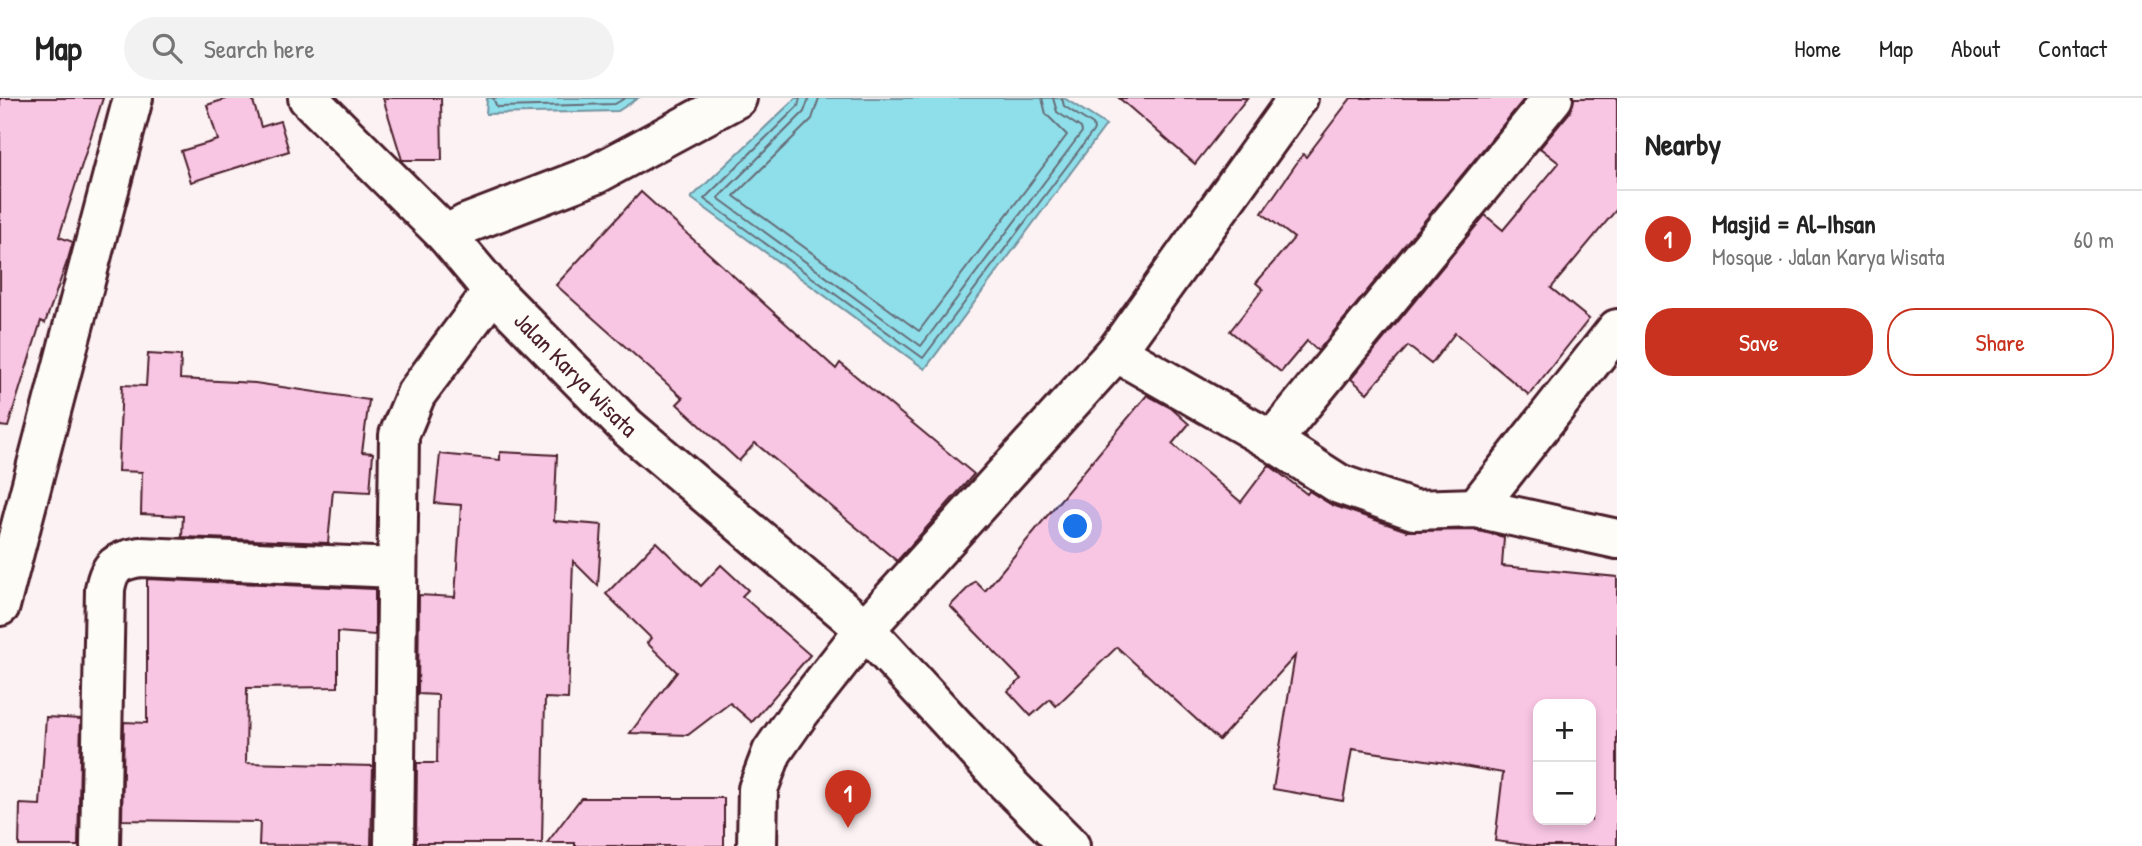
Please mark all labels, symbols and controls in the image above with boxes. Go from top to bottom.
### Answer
search box [124,17,614,80]
text: Map [35,26,82,70]
icon: search [148,29,186,67]
text: Search here [204,31,315,66]
text: Home [1794,32,1841,64]
text: Map [1879,32,1913,64]
text: About [1951,32,2000,64]
text: Contact [2038,32,2107,64]
text: Nearby [1645,124,1721,164]
text: Masjid = Al-Ihsan [1712,206,1876,241]
text: 1 [1664,224,1672,255]
text: 60 m [2074,224,2114,255]
text: Mosque · Jalan Karya Wisata [1712,241,1944,272]
street label: Jalan Karya Wisata [507,305,644,444]
button: Save [1645,308,1873,376]
button: Share [1887,308,2114,376]
your location [1058,509,1092,543]
map controls [1533,699,1596,825]
button: + [1533,699,1596,762]
button: − [1533,762,1596,825]
pin: 1 [825,770,871,828]

